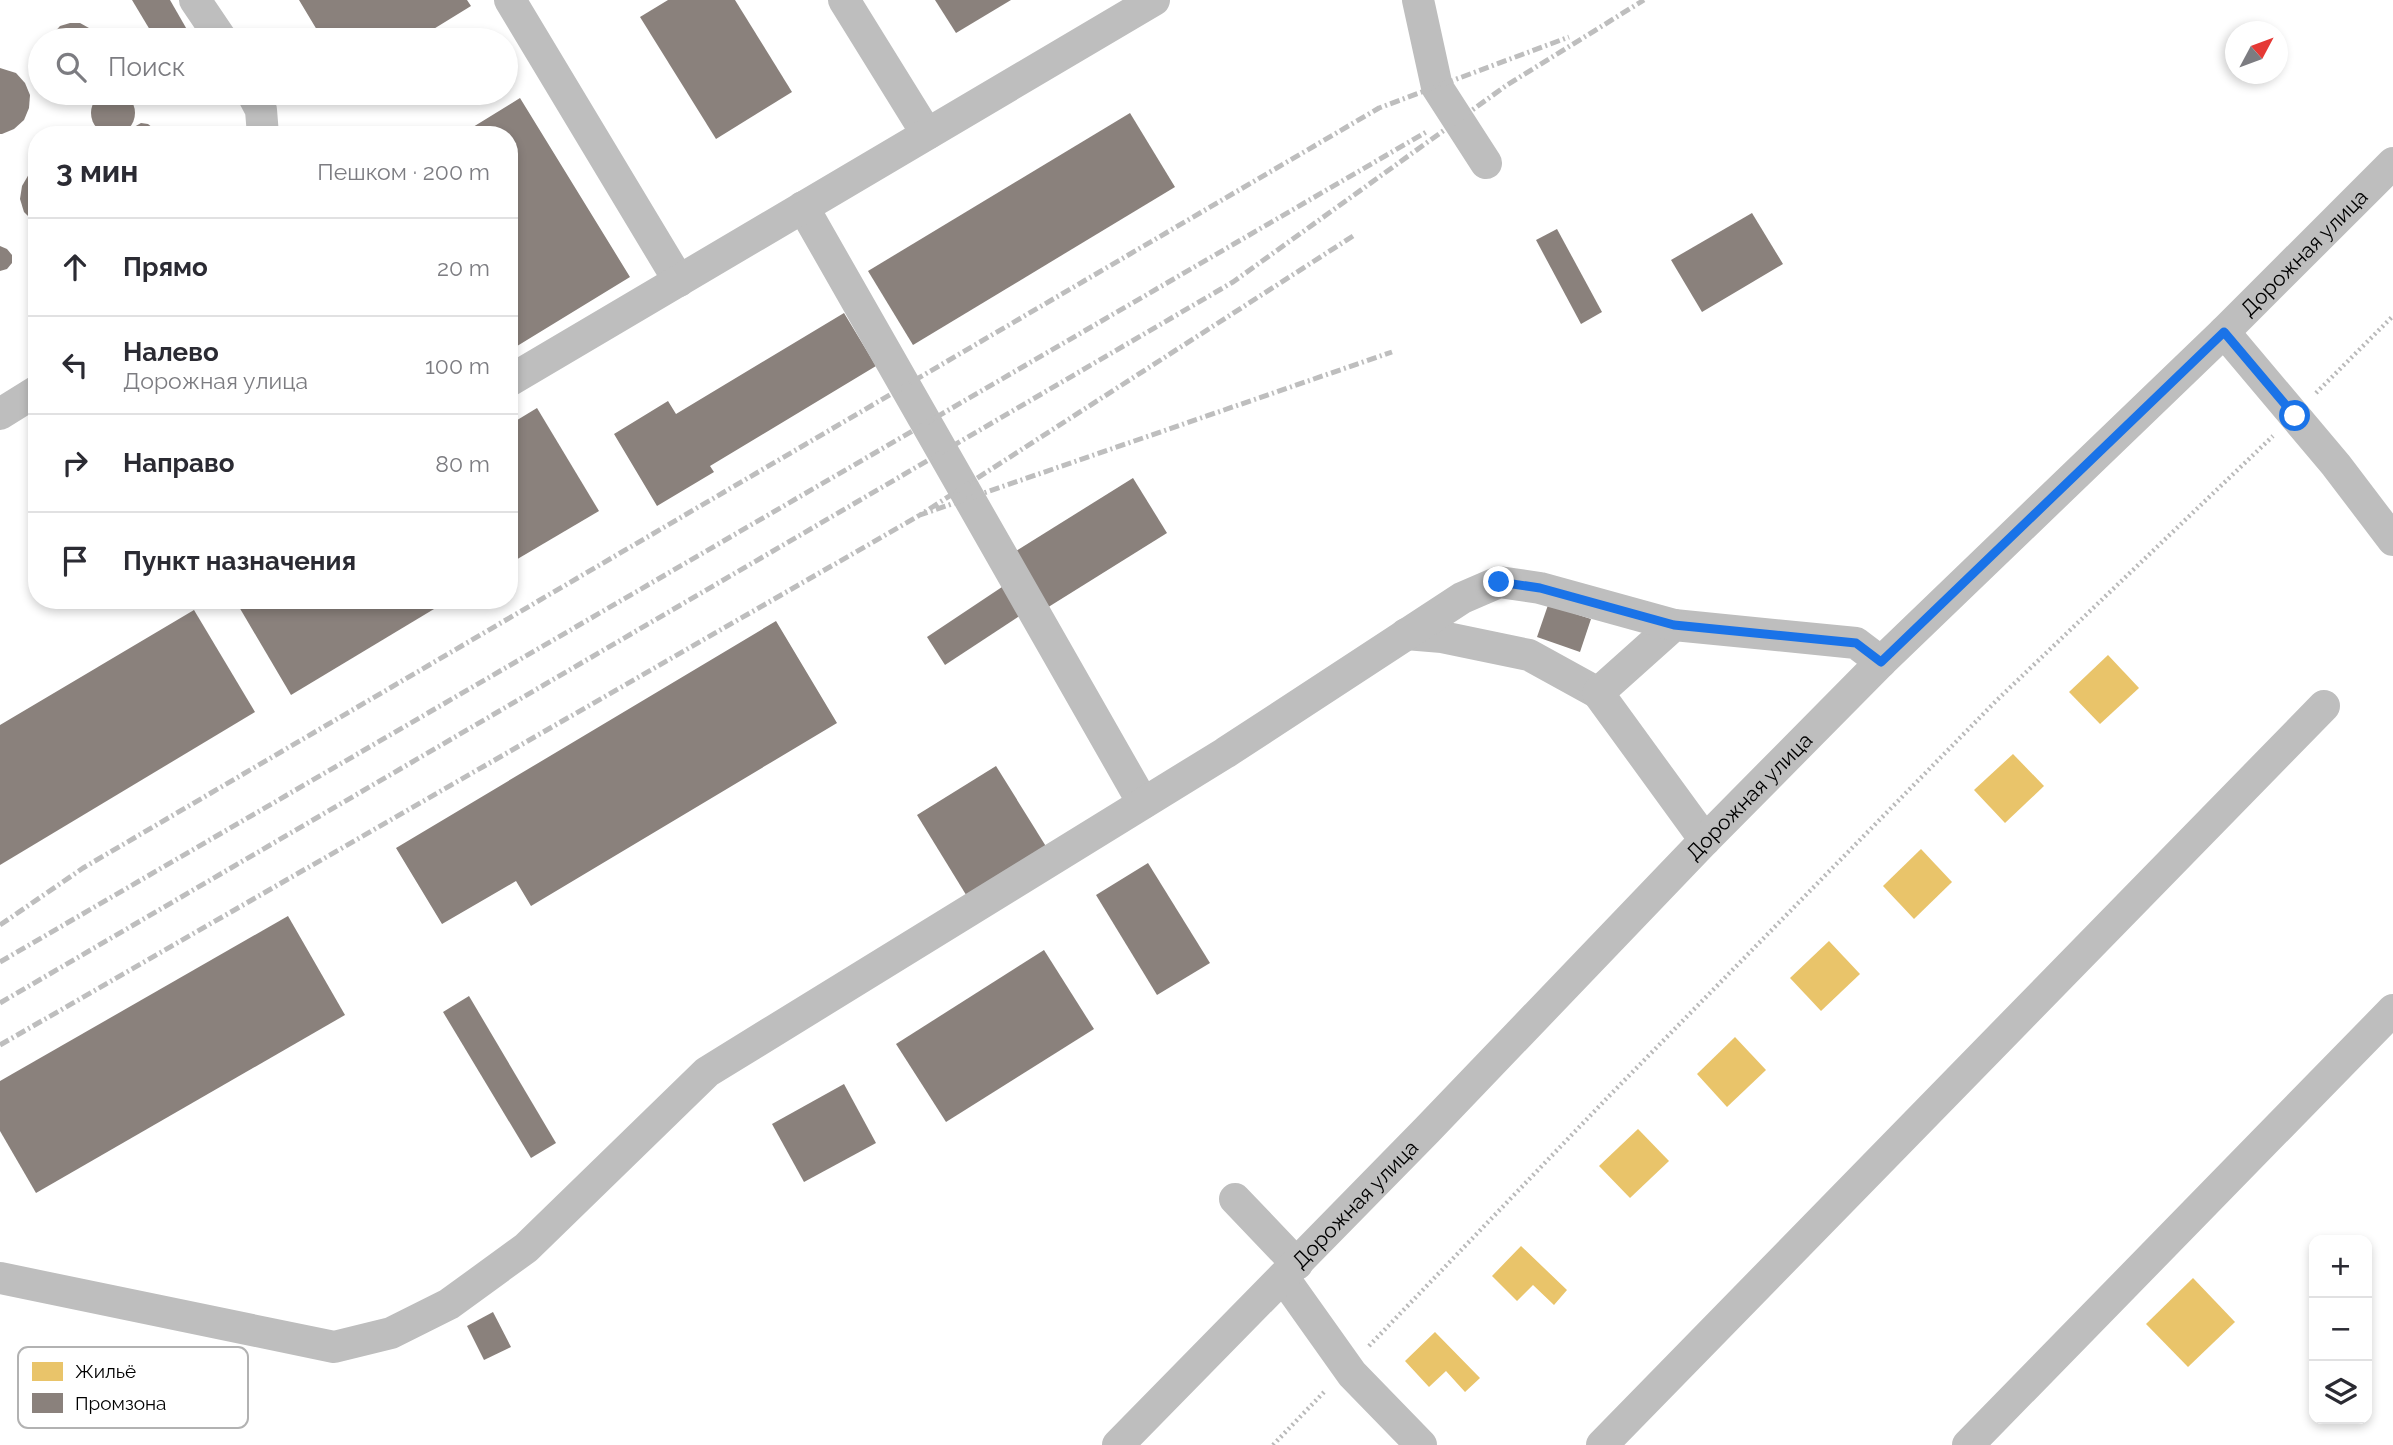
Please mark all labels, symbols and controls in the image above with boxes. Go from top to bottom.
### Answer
north arrow [2225,21,2288,84]
search box [28,28,518,105]
icon: search [52,48,90,86]
text: Поиск [108,52,185,82]
text: 3 мин [56,154,138,189]
text: Пешком · 200 m [317,158,490,185]
street label: Дорожная улица [2235,184,2372,321]
icon: ahead [56,248,94,286]
text: Прямо [123,252,208,282]
text: 20 m [437,254,490,281]
text: Налево [123,337,219,367]
icon: left [56,346,94,384]
text: 100 m [425,352,490,379]
text: Дорожная улица [123,367,308,394]
route start [2279,400,2310,431]
icon: right [56,444,94,482]
text: Направо [123,448,234,478]
text: 80 m [435,450,490,477]
icon: arrive [56,542,94,580]
text: Пункт назначения [123,546,356,576]
route end [1483,566,1514,597]
street label: Дорожная улица [1680,727,1817,865]
street label: Дорожная улица [1287,1135,1423,1273]
map controls [2309,1235,2372,1424]
button: + [2309,1235,2372,1298]
button: − [2309,1298,2372,1361]
legend [18,1347,248,1428]
text: Жильё [75,1360,136,1382]
button: layers [2309,1361,2372,1424]
text: Промзона [75,1392,166,1414]

